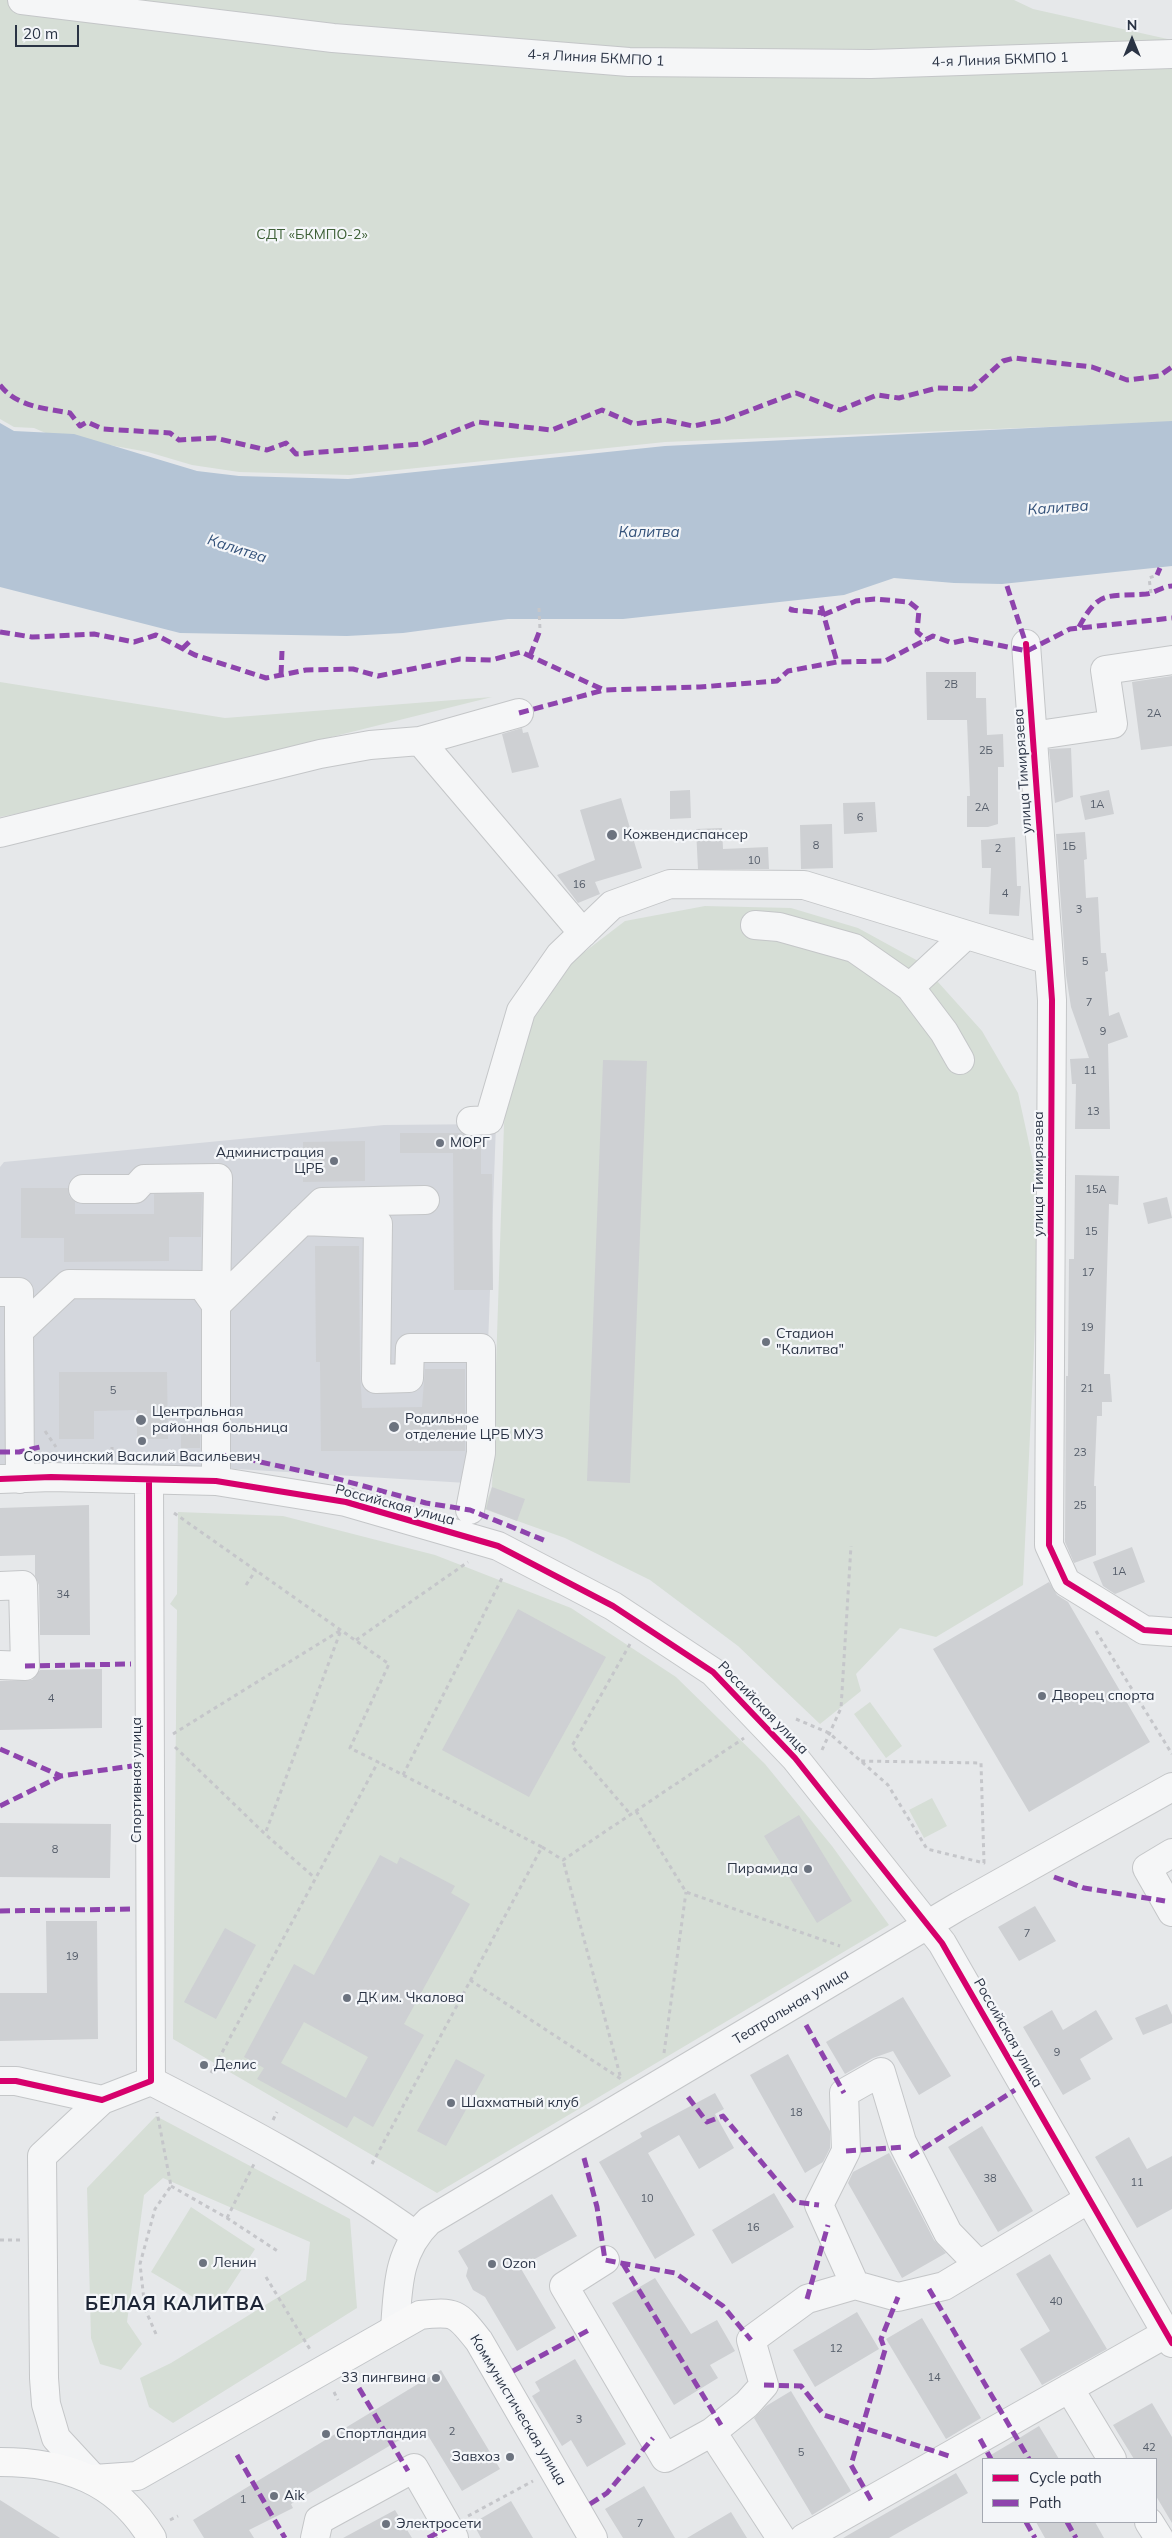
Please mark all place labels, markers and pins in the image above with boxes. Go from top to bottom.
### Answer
place label: Кожвендиспансер [623,827,748,843]
marker: Кожвендиспансер [605,828,619,842]
place label: МОРГ [450,1135,490,1151]
marker: МОРГ [434,1137,446,1149]
place label: Администрация ЦРБ [216,1145,324,1178]
marker: Администрация ЦРБ [328,1155,340,1167]
place label: Стадион "Калитва" [776,1326,844,1358]
marker: Стадион "Калитва" [760,1336,772,1348]
place label: Центральная районная больница [152,1404,288,1436]
place label: Родильное отделение ЦРБ МУЗ [405,1411,544,1444]
marker: Центральная районная больница [134,1413,148,1427]
marker: Родильное отделение ЦРБ МУЗ [387,1420,401,1434]
marker: Сорочинский Василий Васильевич [136,1435,148,1447]
place label: Сорочинский Василий Васильевич [24,1449,260,1465]
place label: Дворец спорта [1052,1688,1155,1704]
marker: Дворец спорта [1036,1690,1048,1702]
place label: Пирамида [727,1861,798,1877]
marker: Пирамида [802,1863,814,1875]
place label: ДК им. Чкалова [357,1990,464,2006]
marker: ДК им. Чкалова [341,1992,353,2004]
place label: Делис [214,2057,257,2073]
marker: Делис [198,2059,210,2071]
place label: Шахматный клуб [461,2095,579,2111]
marker: Шахматный клуб [445,2097,457,2109]
place label: Ленин [213,2255,256,2271]
place label: Ozon [502,2256,536,2272]
marker: Ленин [197,2257,209,2269]
marker: Ozon [486,2258,498,2270]
place label: 33 пингвина [341,2370,426,2386]
marker: 33 пингвина [430,2372,442,2384]
place label: Спортландия [336,2426,427,2442]
marker: Спортландия [320,2428,332,2440]
place label: Завхоз [452,2449,500,2465]
marker: Завхоз [504,2451,516,2463]
place label: Aik [284,2488,305,2504]
marker: Aik [268,2490,280,2502]
place label: Электросети [396,2516,482,2532]
marker: Электросети [380,2518,392,2530]

